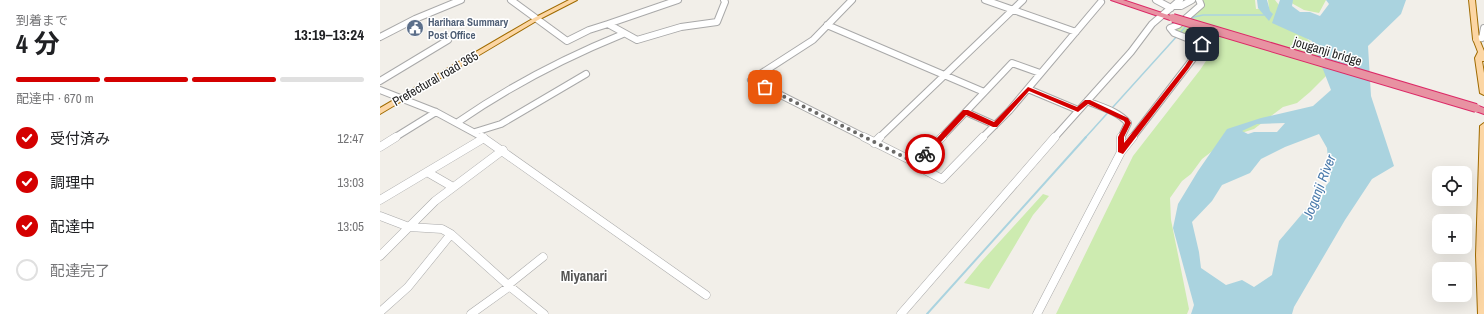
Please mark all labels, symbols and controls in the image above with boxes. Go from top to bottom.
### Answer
text: 到着まで [16,12,68,29]
place label: Harihara Summary Post Office [428,15,508,42]
public building icon: Harihara Summary Post Office [405,18,425,38]
text: 13:19–13:24 [294,24,364,45]
text: 4 分 [16,26,60,61]
pin [1185,27,1219,61]
icon: home [1191,33,1213,55]
street label: jouganji bridge [1291,33,1364,70]
street label: Prefectural road 365 [389,47,481,110]
pin [748,70,782,104]
icon: bag [754,76,776,98]
text: 配達中 · 670 m [16,90,94,107]
icon: check [16,127,38,149]
text: 受付済み [50,128,110,149]
text: 12:47 [337,130,364,147]
courier [905,134,945,174]
icon: bike [914,143,936,165]
water label: Joganji River [1298,151,1340,223]
map controls [1432,166,1472,302]
button: locate [1432,166,1472,206]
icon: check [16,171,38,193]
text: 調理中 [50,172,95,193]
text: 13:03 [337,174,364,191]
button: + [1432,214,1472,254]
icon: check [16,215,38,237]
text: 配達中 [50,216,95,237]
text: 13:05 [337,218,364,235]
text: 配達完了 [50,260,110,281]
button: − [1432,262,1472,302]
district label: Miyanari [561,267,607,285]

